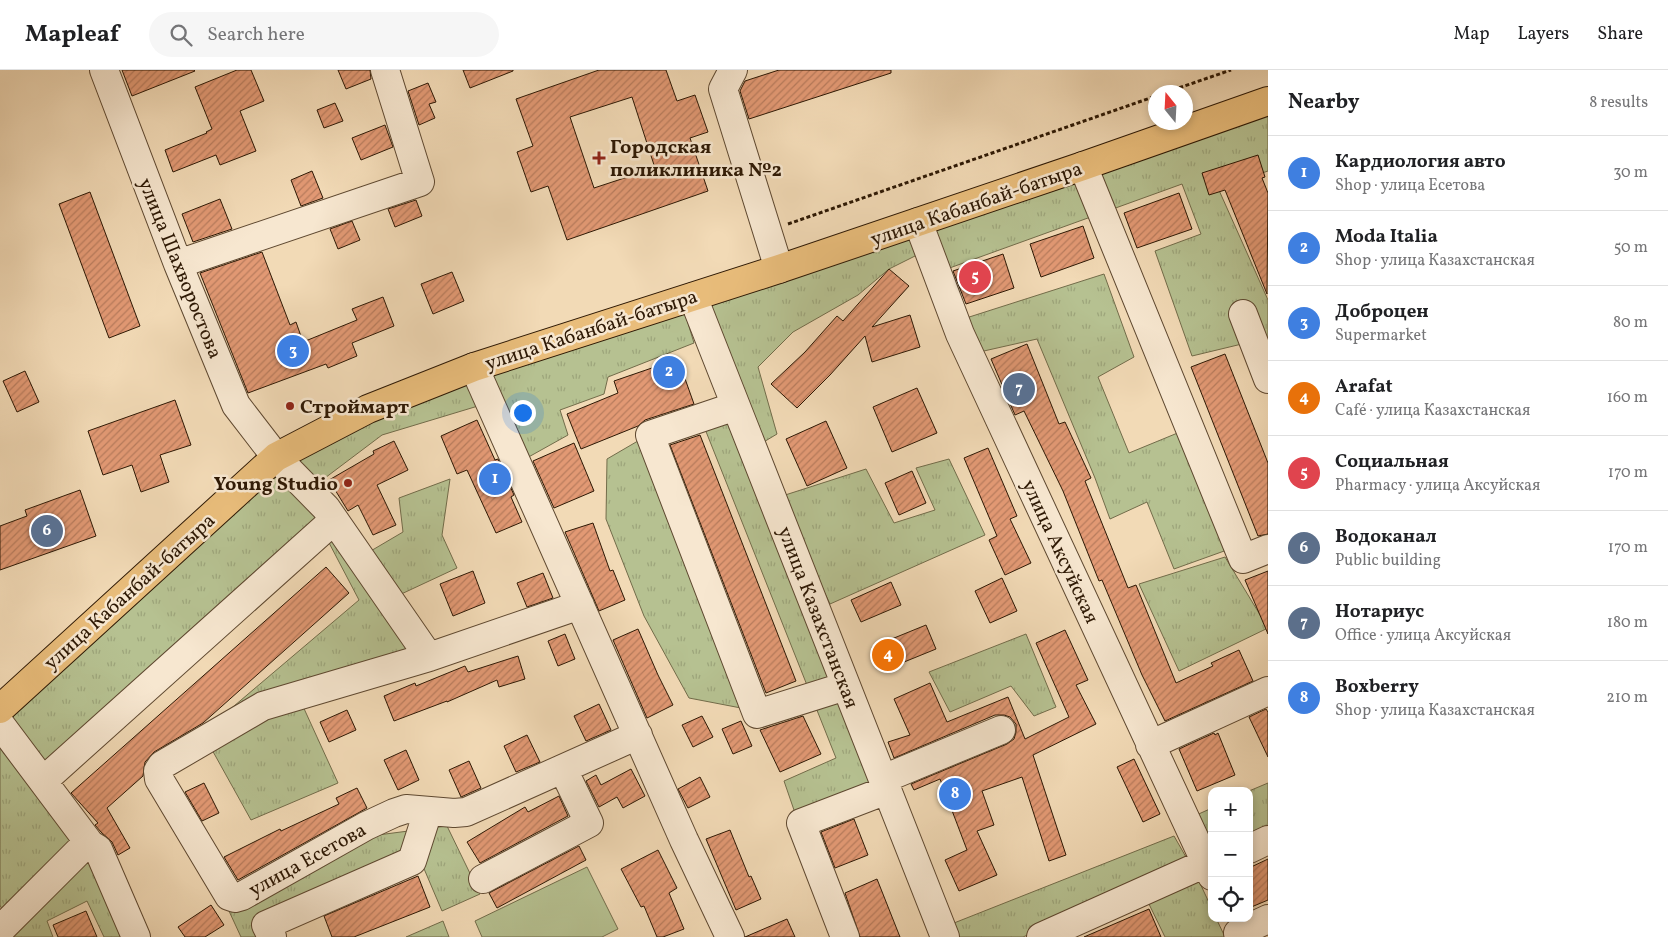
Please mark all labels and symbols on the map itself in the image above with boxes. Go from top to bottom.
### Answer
north arrow [1148,85,1193,130]
place label: Городская поликлиника №2 [610,134,782,185]
marker: Городская поликлиника №2 [592,151,606,165]
street label: улица Кабанбай-батыра [867,155,1086,254]
street label: улица Шахворостова [130,174,228,363]
pin: 5 [959,258,991,296]
street label: улица Кабанбай-батыра [482,283,702,379]
pin: 3 [277,332,309,370]
pin: 2 [653,353,685,391]
pin: 7 [1003,370,1035,408]
place label: Строймарт [300,394,409,422]
marker: Строймарт [284,400,296,412]
your location [510,400,536,426]
pin: 1 [479,460,511,498]
place label: Young Studio [214,471,338,499]
street label: улица Аксуйская [1014,475,1105,628]
marker: Young Studio [342,477,354,489]
street label: улица Кабанбай-батыра [38,508,222,677]
pin: 6 [31,512,63,550]
street label: улица Казахстанская [770,523,865,713]
pin: 4 [872,636,904,674]
pin: 8 [939,775,971,813]
street label: улица Есетова [244,817,372,905]

